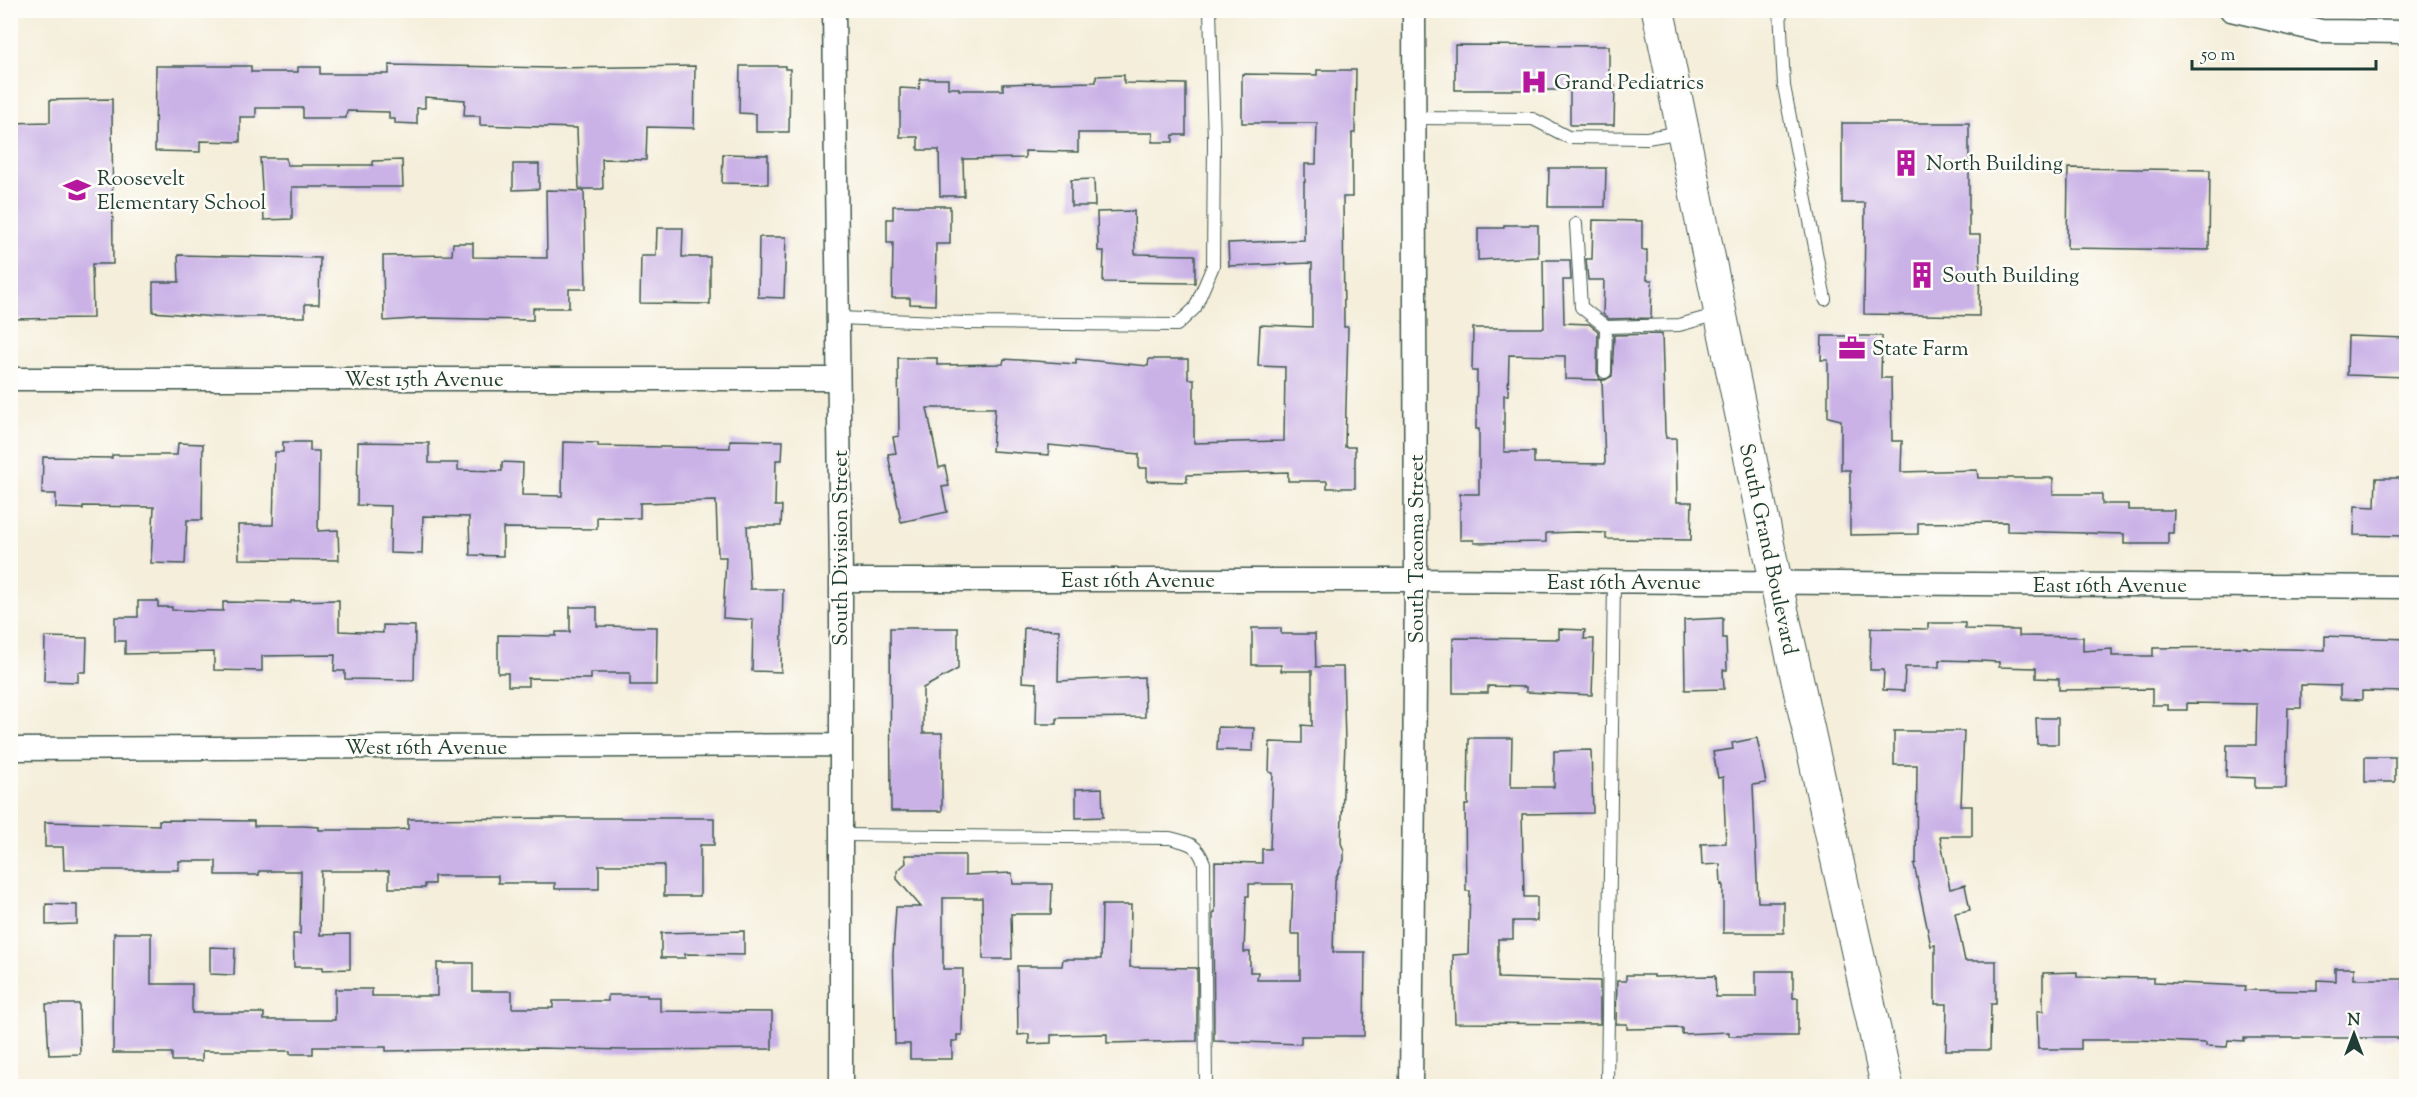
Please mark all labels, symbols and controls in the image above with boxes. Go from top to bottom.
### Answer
scale bar [2192,33,2376,71]
text: 50 m [2200,43,2236,69]
hospital icon: Grand Pediatrics [1519,67,1549,97]
place label: Grand Pediatrics [1554,69,1704,99]
building icon: North Building [1891,148,1921,178]
place label: North Building [1926,150,2063,180]
place label: Roosevelt Elementary School [97,165,267,219]
school or university icon: Roosevelt Elementary School [62,175,92,205]
building icon: South Building [1907,260,1937,290]
place label: South Building [1942,262,2079,292]
office icon: State Farm [1837,333,1867,363]
place label: State Farm [1872,335,1969,365]
street label: West 15th Avenue [344,366,504,396]
street label: South Grand Boulevard [1730,441,1804,658]
street label: South Division Street [827,450,857,646]
street label: South Tacoma Street [1403,454,1433,644]
street label: East 16th Avenue [1061,567,1215,597]
street label: East 16th Avenue [1547,569,1701,599]
street label: East 16th Avenue [2033,572,2187,602]
street label: West 16th Avenue [345,734,507,764]
north arrow [2324,1004,2384,1064]
text: N [2348,1010,2361,1033]

